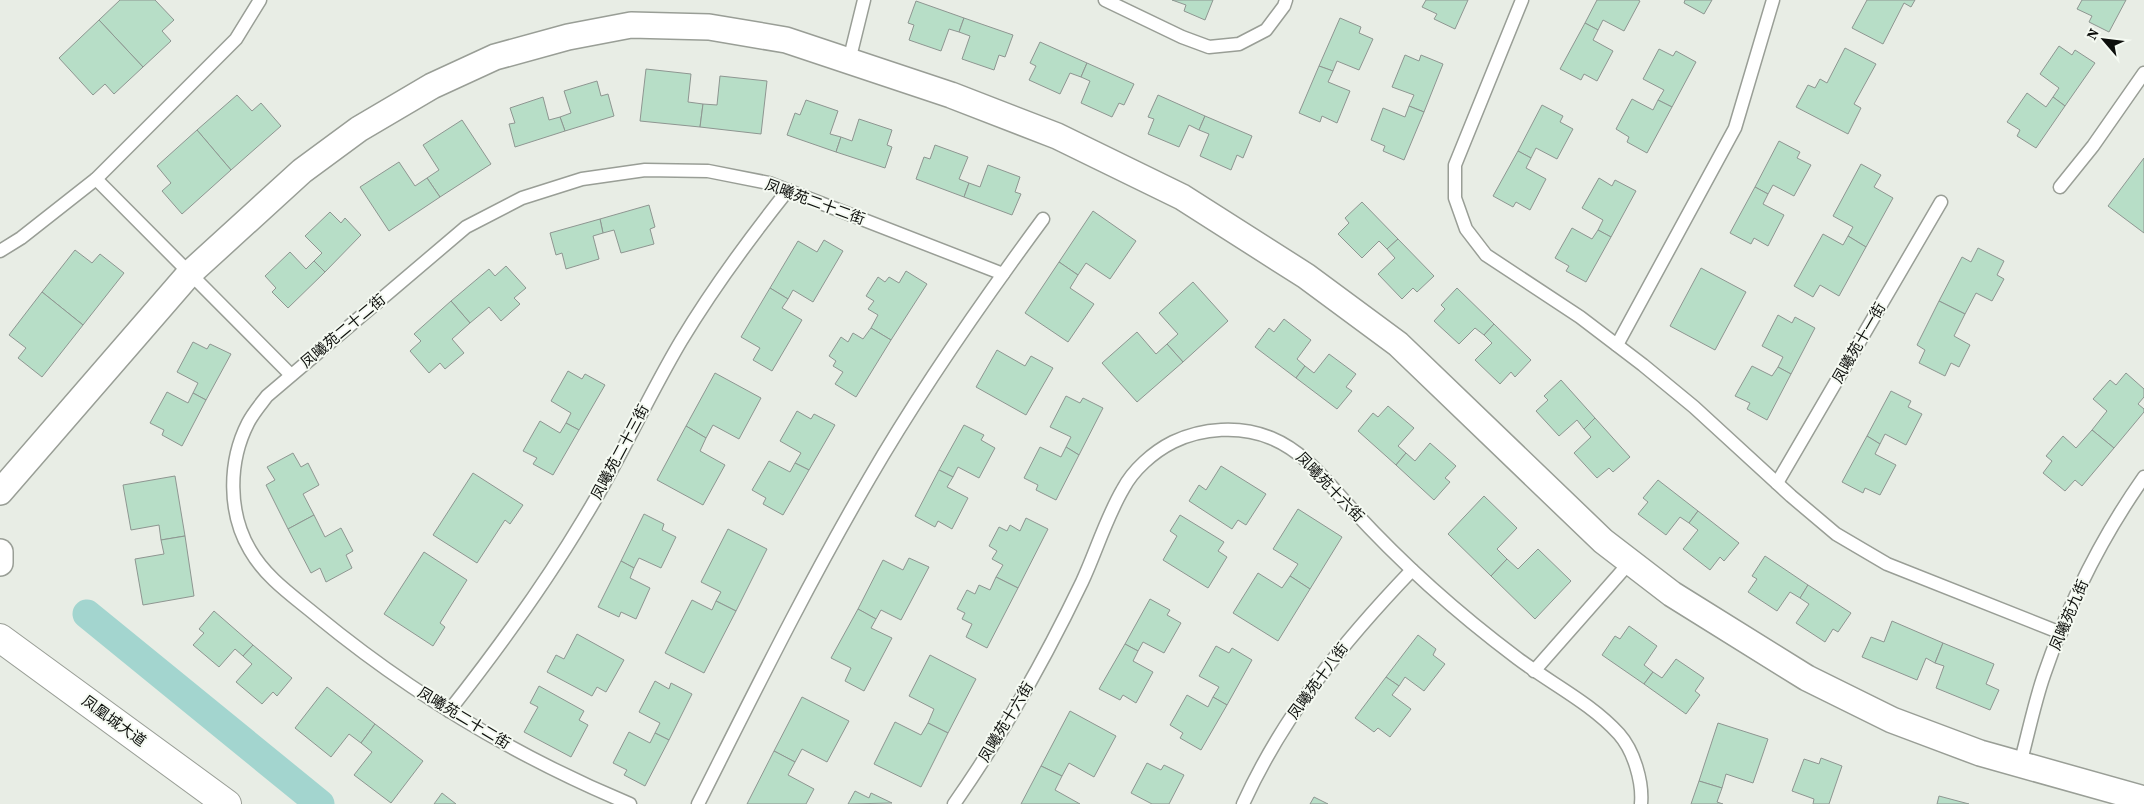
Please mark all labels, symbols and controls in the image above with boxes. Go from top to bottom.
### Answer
north arrow [2079,15,2129,65]
text: N [2081,25,2104,43]
street label: 凤曦苑二十二街 [762,174,868,229]
street label: 凤曦苑二十二街 [296,289,390,372]
street label: 凤曦苑十一街 [1827,299,1890,387]
street label: 凤曦苑二十三街 [586,400,653,503]
street label: 凤曦苑十六街 [1292,447,1369,526]
street label: 凤曦苑九街 [2044,576,2093,653]
street label: 凤曦苑十八街 [1283,638,1353,723]
street label: 凤曦苑十六街 [973,678,1038,766]
street label: 凤曦苑二十二街 [414,682,515,754]
street label: 凤凰城大道 [78,690,151,751]

